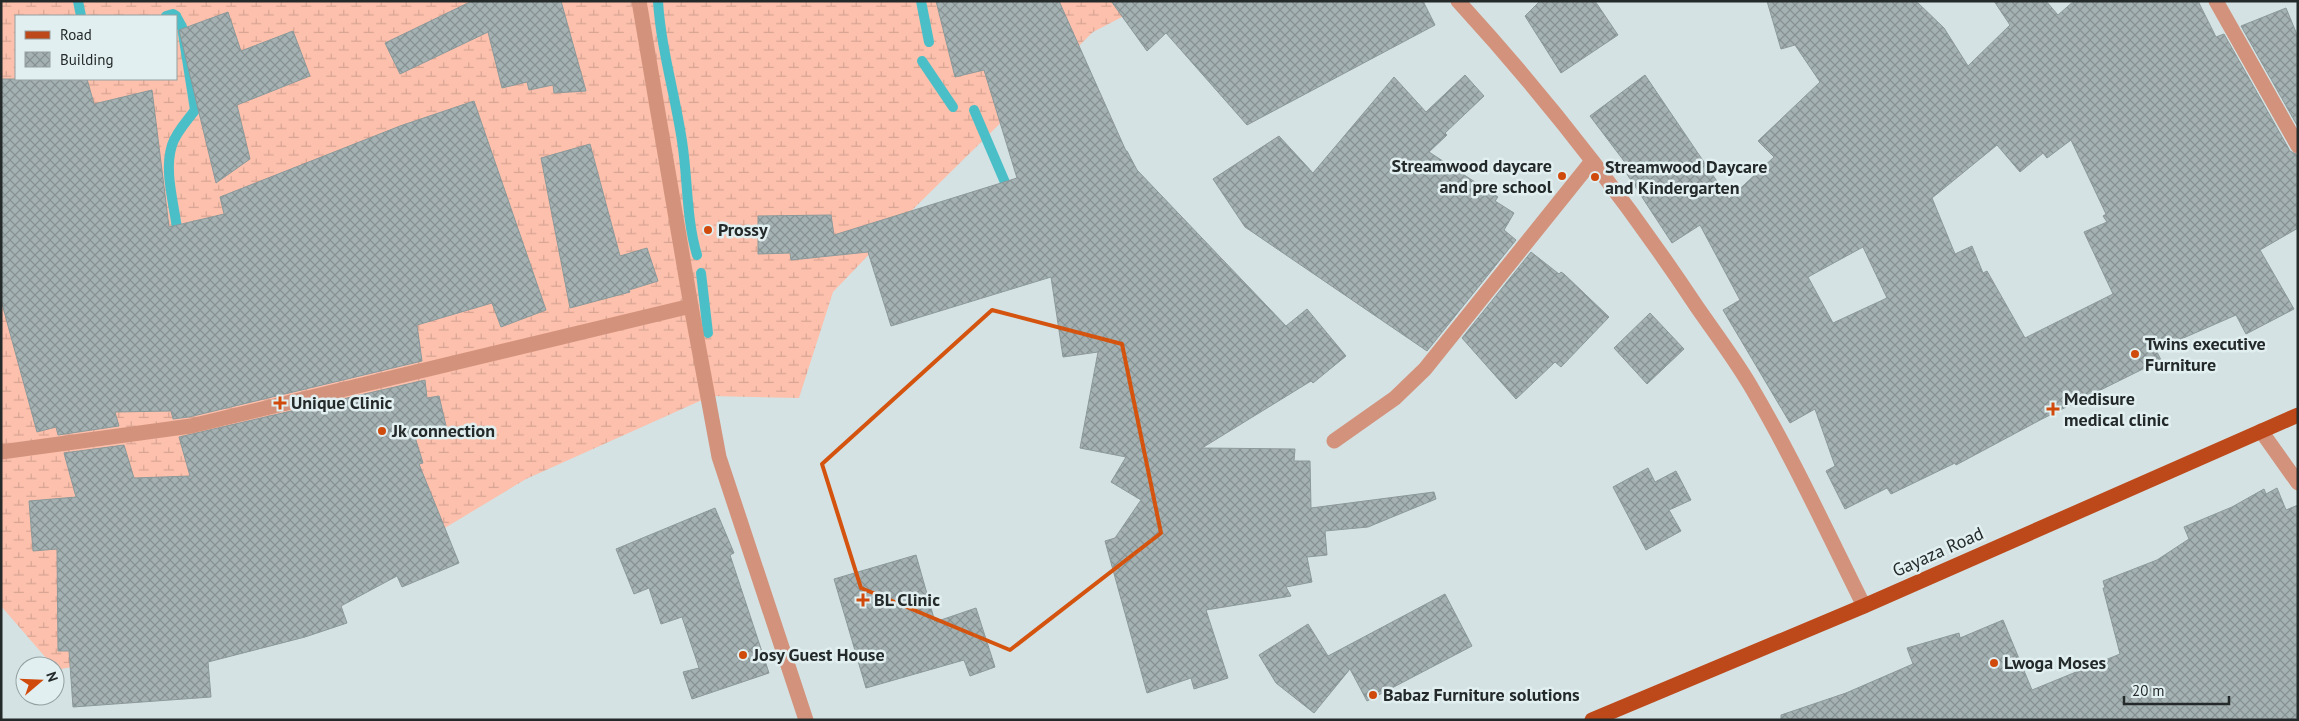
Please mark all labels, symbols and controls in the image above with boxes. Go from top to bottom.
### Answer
legend [15,15,178,80]
text: Road [60,25,92,44]
text: Building [60,50,114,69]
place label: Streamwood daycare and pre school [1392,154,1553,198]
place label: Streamwood Daycare and Kindergarten [1605,155,1767,199]
marker: Streamwood daycare and pre school [1556,170,1568,182]
marker: Streamwood Daycare and Kindergarten [1589,171,1601,183]
place label: Prossy [718,218,768,241]
marker: Prossy [702,224,714,236]
place label: Twins executive Furniture [2145,332,2266,376]
marker: Twins executive Furniture [2129,348,2141,360]
place label: Medisure medical clinic [2064,387,2169,431]
place label: Unique Clinic [291,391,393,414]
marker: Unique Clinic [273,396,287,410]
marker: Medisure medical clinic [2046,402,2060,416]
place label: Jk connection [391,419,495,442]
marker: Jk connection [376,425,388,437]
street label: Gayaza Road [1889,521,1987,582]
place label: BL Clinic [874,588,940,611]
marker: BL Clinic [856,593,870,607]
place label: Josy Guest House [752,643,885,666]
marker: Josy Guest House [737,649,749,661]
place label: Lwoga Moses [2004,651,2107,674]
north arrow [15,656,65,706]
marker: Lwoga Moses [1988,657,2000,669]
text: N [42,669,62,684]
scale bar [2124,674,2229,706]
text: 20 m [2132,681,2165,700]
place label: Babaz Furniture solutions [1383,683,1580,706]
marker: Babaz Furniture solutions [1367,689,1379,701]

